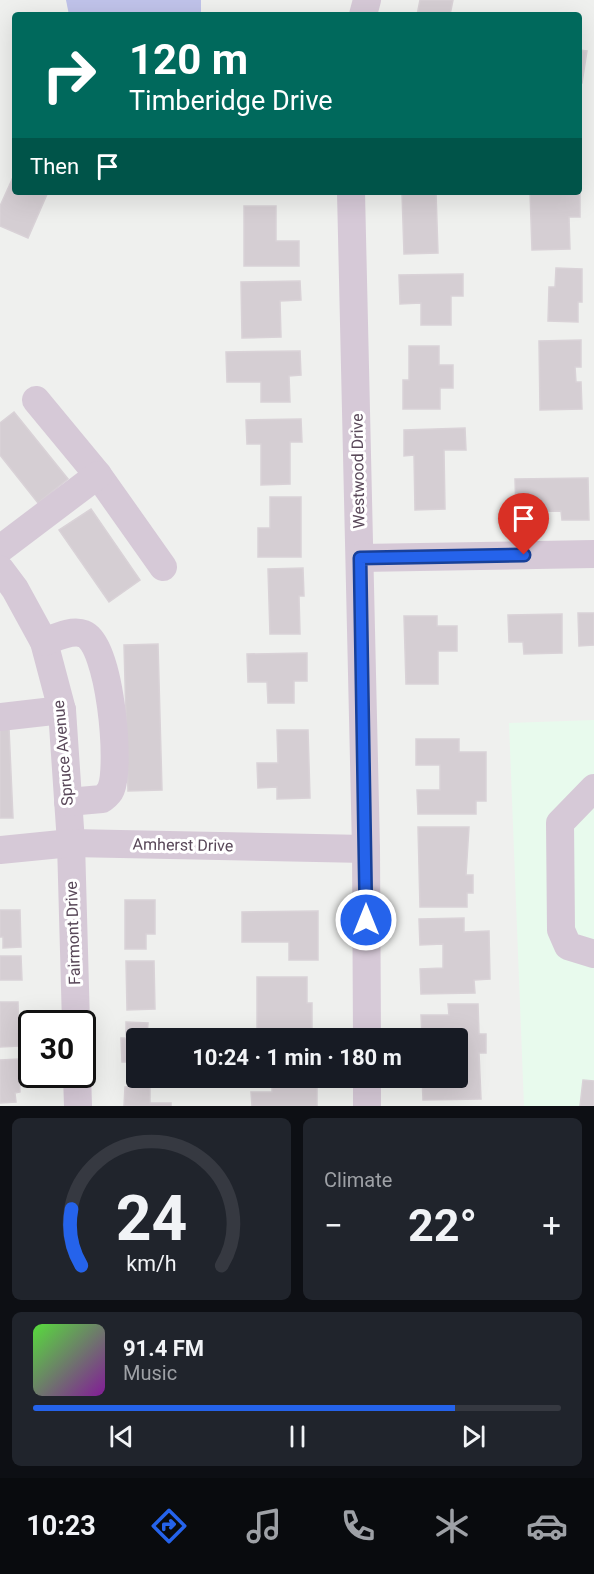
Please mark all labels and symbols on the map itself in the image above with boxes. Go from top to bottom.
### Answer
street label: Westwood Drive [347,413,369,529]
pin [498,493,549,555]
street label: Spruce Avenue [49,699,77,807]
street label: Amherst Drive [133,835,233,855]
street label: Fairmont Drive [62,881,84,985]
position arrow [334,888,398,952]
speed limit sign: 30 [18,1010,96,1088]

